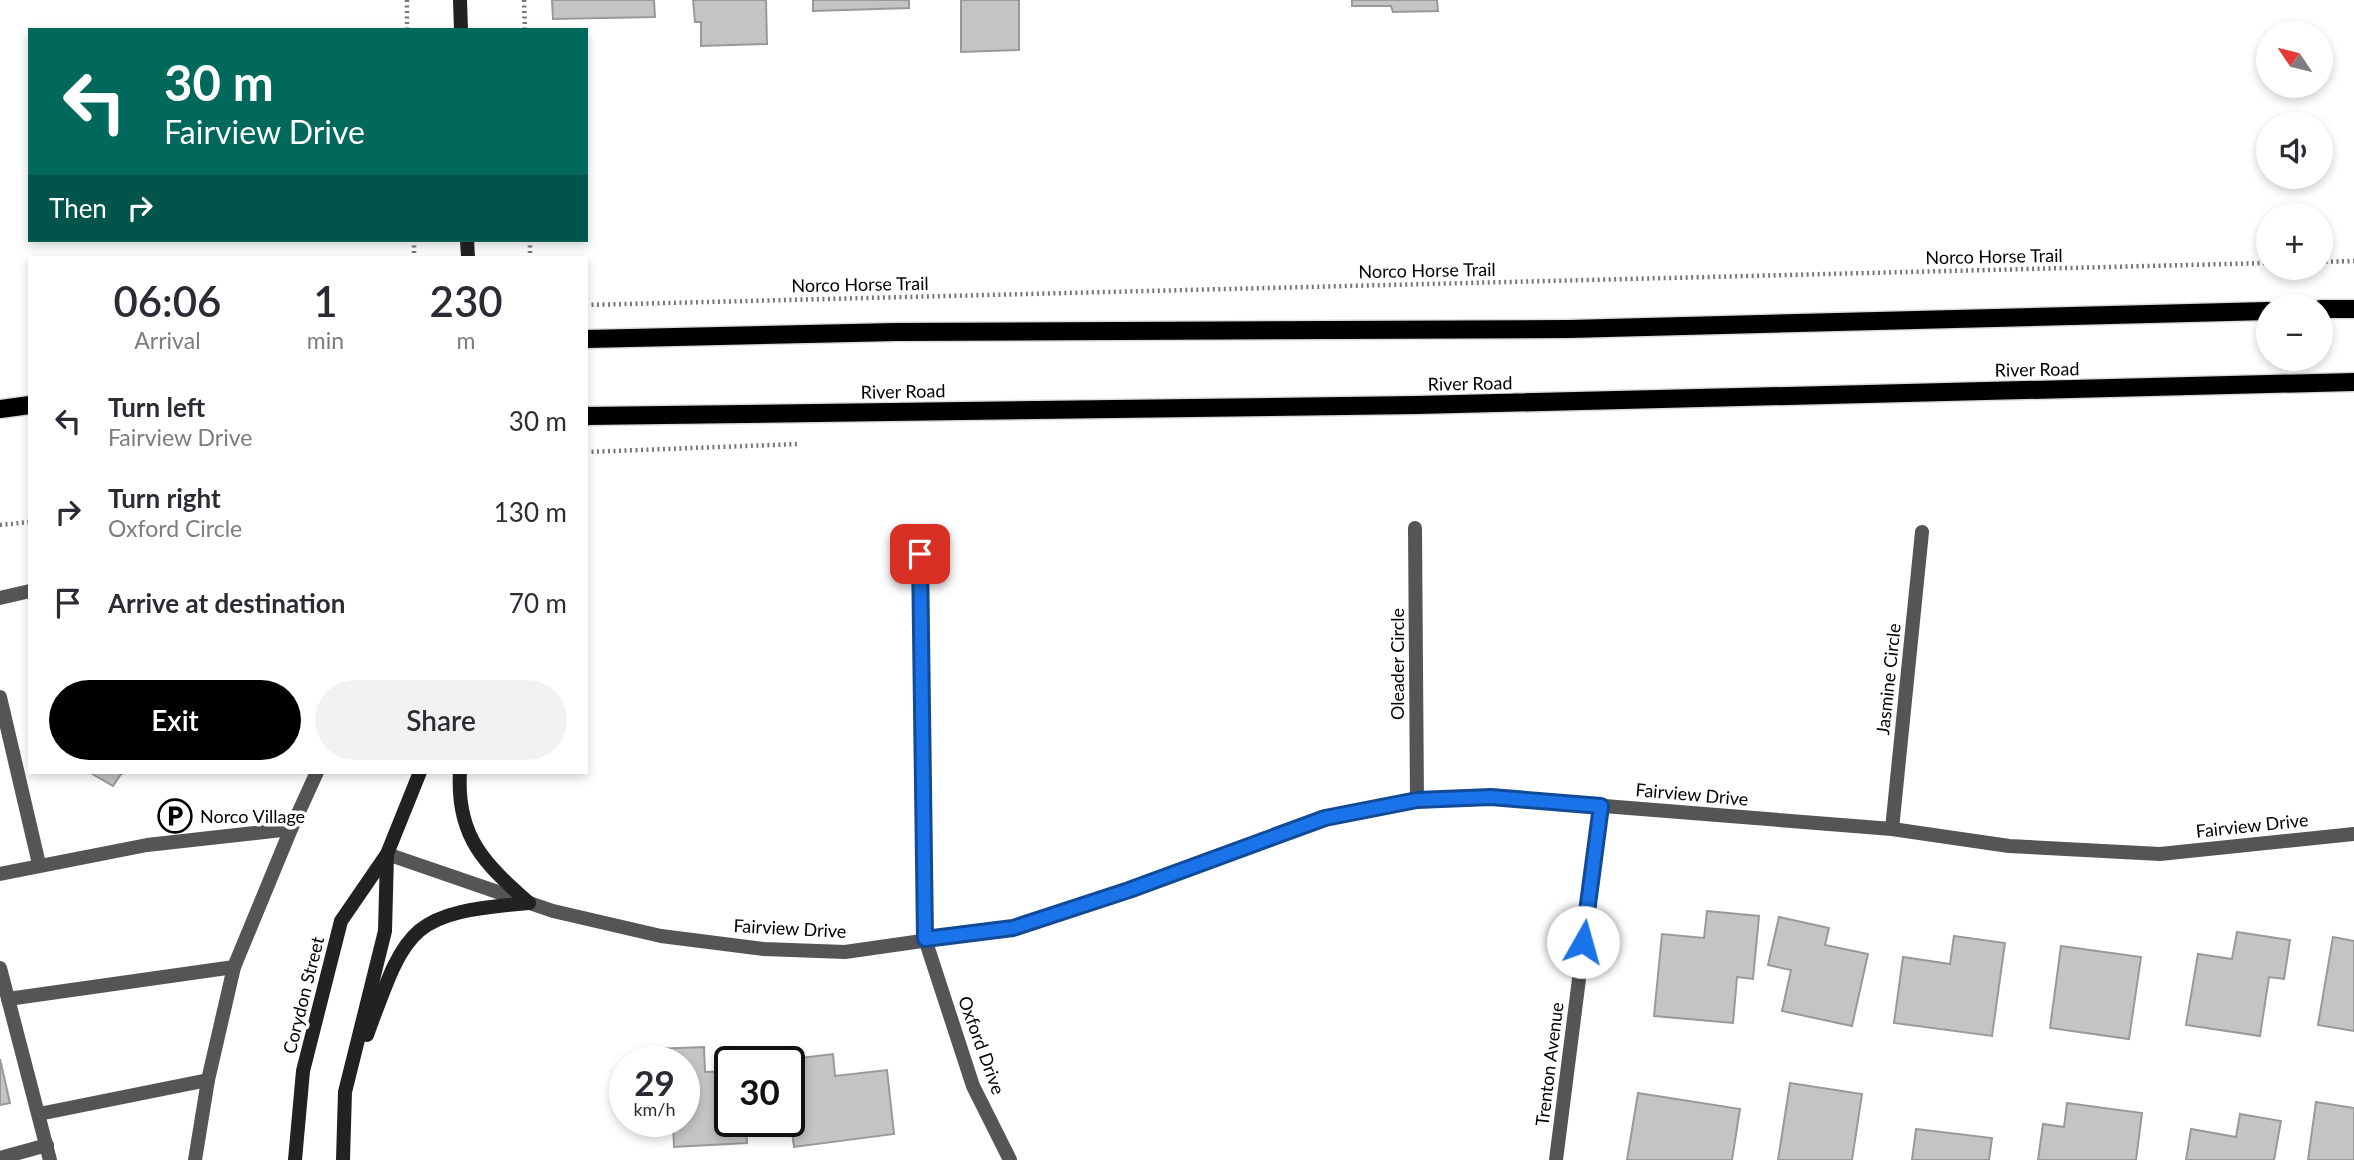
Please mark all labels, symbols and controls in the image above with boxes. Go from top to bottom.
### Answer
north arrow [2256,21,2333,98]
map controls [2256,21,2333,371]
text: 30 m [164,53,274,111]
icon: left [49,56,140,147]
text: Fairview Drive [164,112,365,151]
button: sound [2256,112,2333,189]
icon: right [121,189,159,227]
text: Then [49,192,107,224]
button: + [2256,203,2333,280]
street label: Norco Horse Trail [1925,244,2063,268]
street label: Norco Horse Trail [1358,258,1496,282]
street label: Norco Horse Trail [791,272,929,296]
text: 06:06 [113,276,221,326]
text: 1 [313,276,338,326]
text: 230 [430,276,503,326]
button: − [2256,294,2333,371]
text: Arrival [134,326,201,354]
text: min [307,326,344,354]
text: m [457,326,476,354]
street label: River Road [1994,357,2080,381]
street label: River Road [1427,371,1513,395]
street label: River Road [860,379,946,403]
text: Turn left [108,391,205,423]
icon: left [49,402,87,440]
text: 30 m [509,405,567,437]
text: Fairview Drive [108,423,252,451]
text: Turn right [108,482,221,514]
icon: right [49,493,87,531]
text: 130 m [494,496,567,528]
text: Oxford Circle [108,514,242,542]
pin [890,524,950,584]
icon: arrive [901,535,939,573]
icon: arrive [49,584,87,622]
text: Arrive at destination [108,587,345,619]
text: 70 m [509,587,567,619]
street label: Oleader Circle [1386,608,1408,720]
street label: Jasmine Circle [1871,622,1905,736]
button: Exit [49,680,301,760]
button: Share [315,680,567,760]
street label: Fairview Drive [1635,778,1749,810]
parking icon: Norco Village [156,797,194,835]
place label: Norco Village [200,805,305,827]
street label: Fairview Drive [2195,808,2309,842]
position arrow [1546,905,1620,979]
street label: Fairview Drive [733,914,847,942]
street label: Corydon Street [278,934,328,1056]
street label: Oxford Drive [954,993,1010,1097]
street label: Trenton Avenue [1530,1001,1568,1127]
speed limit sign: 30 [714,1046,805,1137]
text: 29 [634,1061,675,1103]
text: km/h [633,1098,676,1120]

